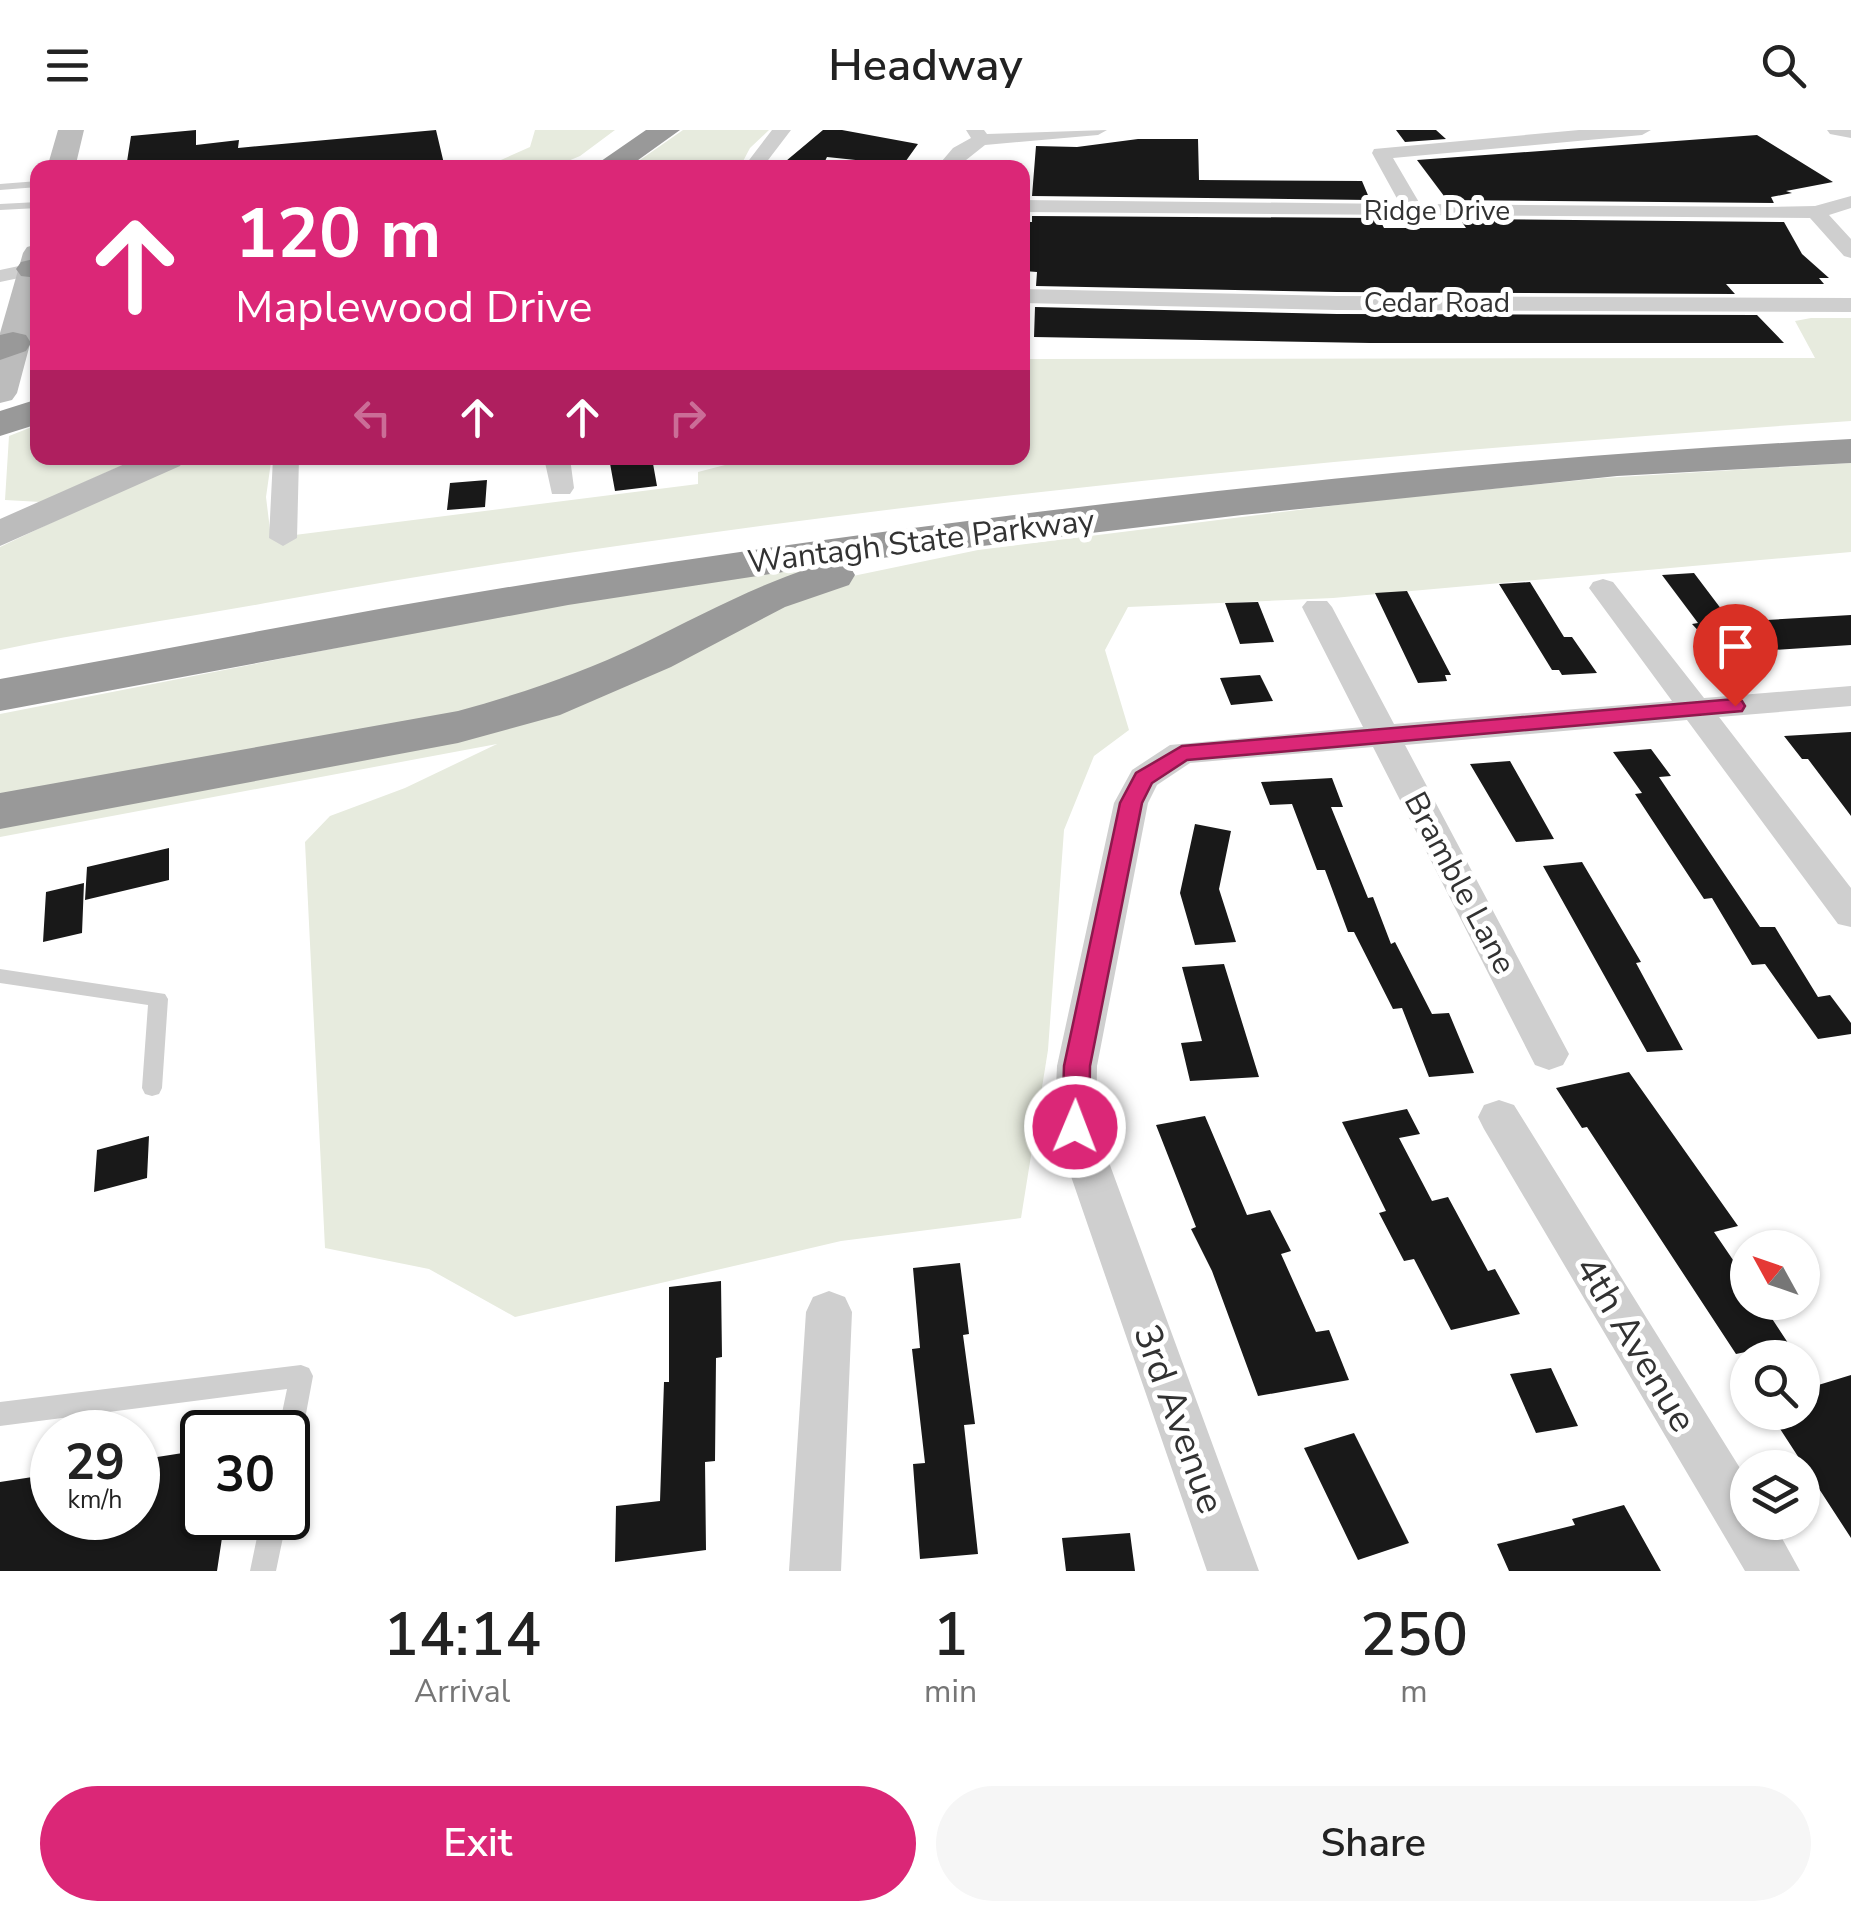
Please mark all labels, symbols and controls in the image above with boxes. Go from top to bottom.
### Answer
text: Headway [828,35,1023,96]
icon: menu [40,38,95,93]
icon: search [1756,38,1811,93]
text: 120 m [235,186,441,282]
street label: Ridge Drive [1364,192,1510,230]
icon: ahead [70,200,200,330]
text: Maplewood Drive [235,277,592,338]
street label: Cedar Road [1364,284,1510,322]
icon: left [345,390,400,445]
icon: ahead [450,390,505,445]
icon: ahead [555,390,610,445]
icon: right [660,390,715,445]
street label: Wantagh State Parkway [745,498,1097,584]
pin [1693,604,1778,707]
icon: arrive [1708,619,1763,674]
street label: Bramble Lane [1394,785,1526,981]
position arrow [1023,1075,1127,1179]
north arrow [1730,1230,1820,1320]
map controls [1730,1230,1820,1540]
street label: 4th Avenue [1563,1247,1709,1441]
street label: 3rd Avenue [1121,1318,1237,1520]
button: search [1730,1340,1820,1430]
speed limit sign: 30 [180,1410,310,1540]
text: 29 [65,1428,125,1497]
button: layers [1730,1450,1820,1540]
text: km/h [67,1483,123,1517]
text: 14:14 [383,1594,541,1676]
text: 1 [933,1594,969,1676]
text: 250 [1360,1594,1468,1676]
text: Arrival [414,1670,510,1713]
text: min [924,1670,977,1713]
text: m [1400,1670,1428,1713]
button: Exit [40,1786,916,1901]
button: Share [936,1786,1811,1901]

